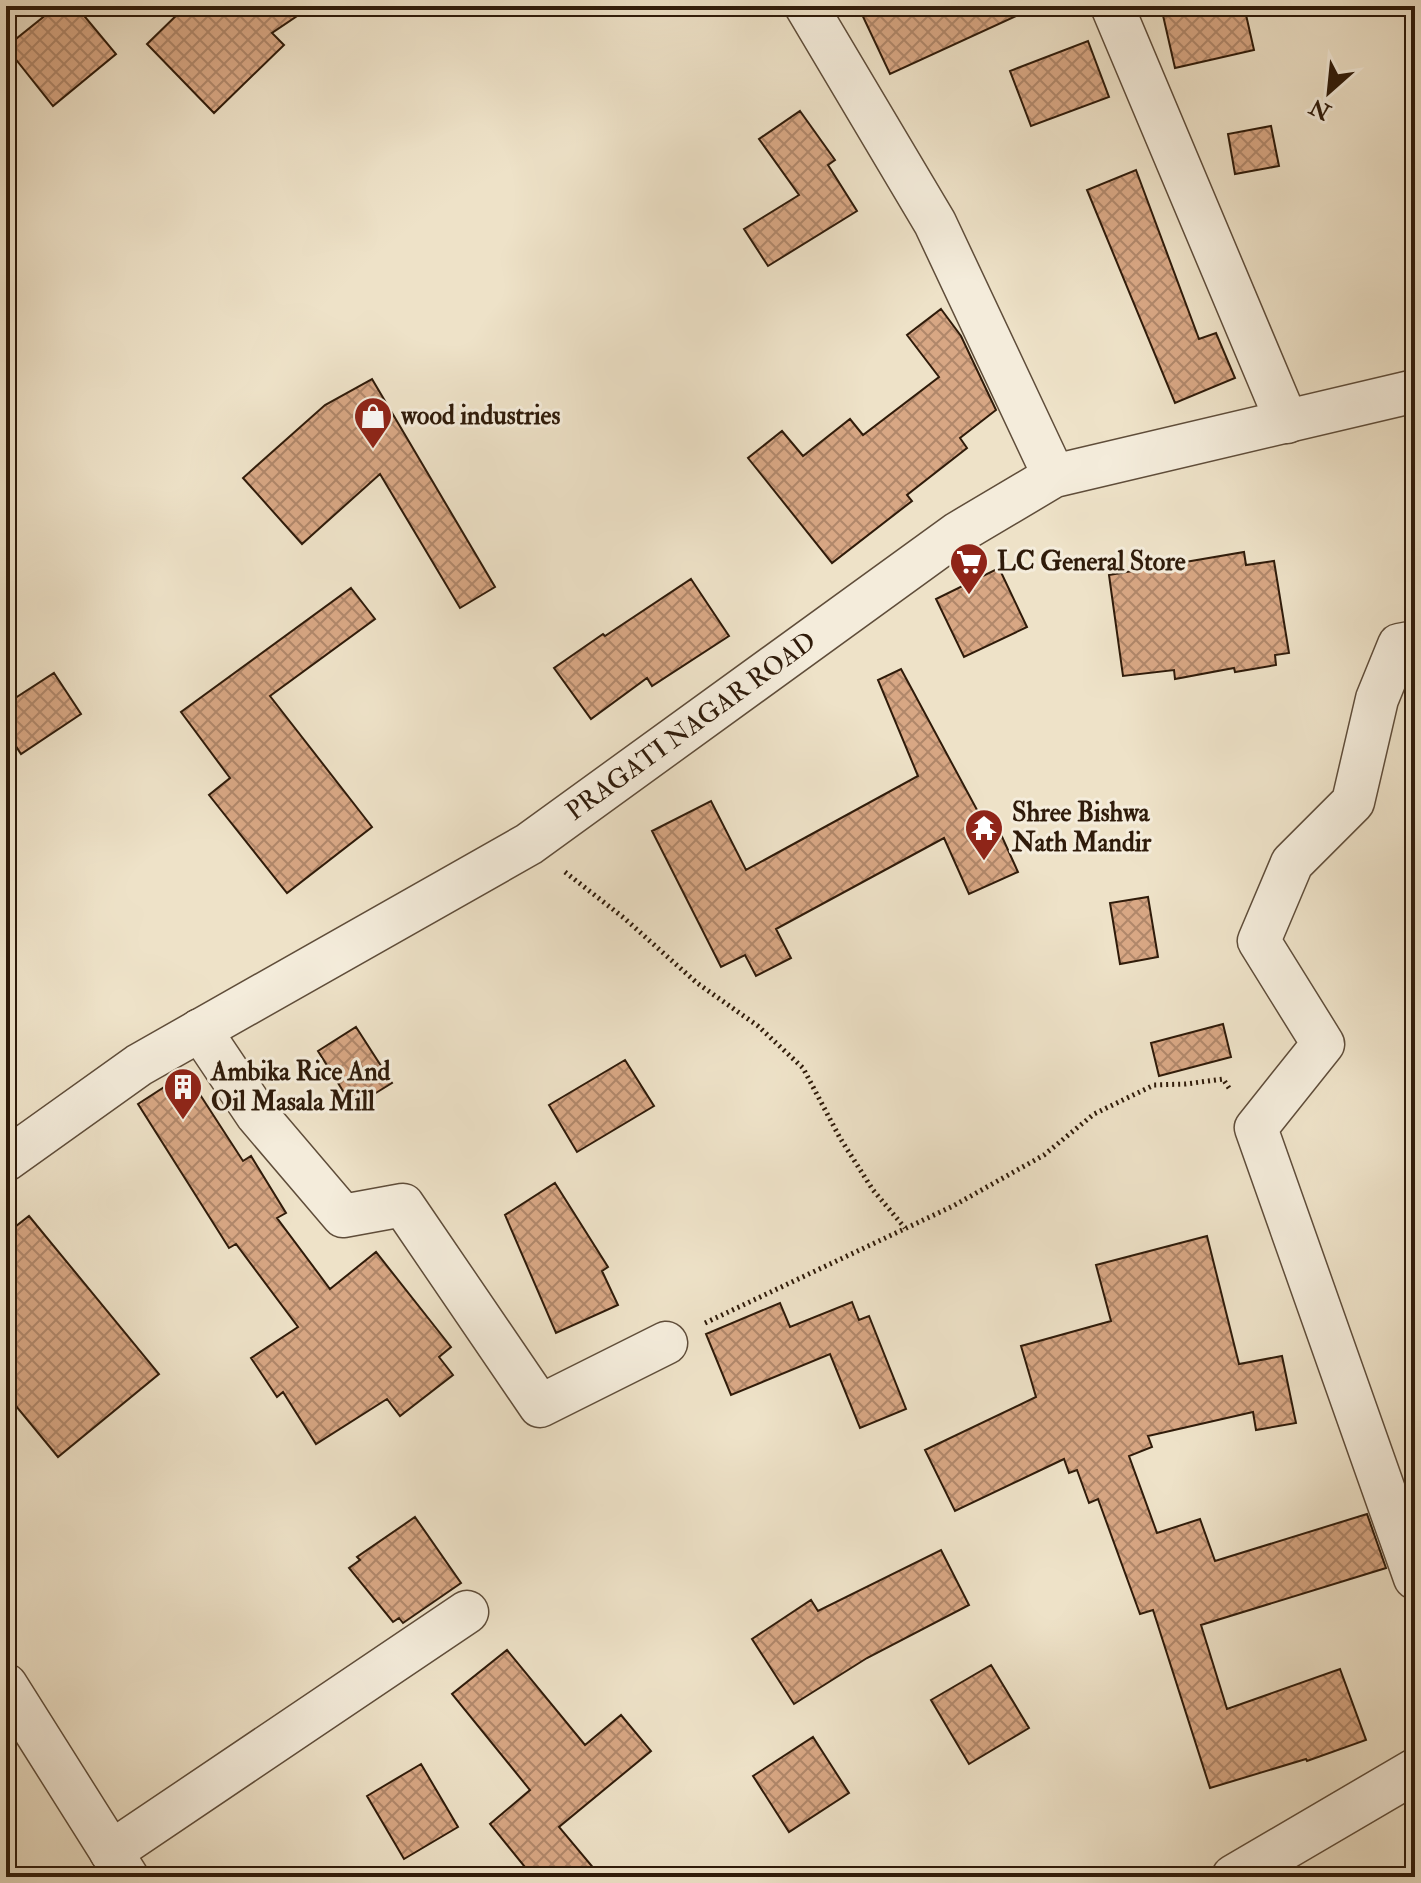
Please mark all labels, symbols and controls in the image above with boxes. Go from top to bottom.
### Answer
north arrow [1289,52,1369,132]
text: N [1305,92,1336,126]
shop icon: wood industries [352,395,394,450]
place label: wood industries [400,400,560,432]
supermarket icon: LC General Store [948,541,990,596]
place label: LC General Store [997,546,1186,578]
street label: PRAGATI NAGAR ROAD [560,625,822,828]
place label: Shree Bishwa Nath Mandir [1011,797,1152,859]
temple icon: Shree Bishwa Nath Mandir [963,807,1005,862]
place label: Ambika Rice And Oil Masala Mill [210,1056,391,1118]
building icon: Ambika Rice And Oil Masala Mill [162,1066,204,1121]

